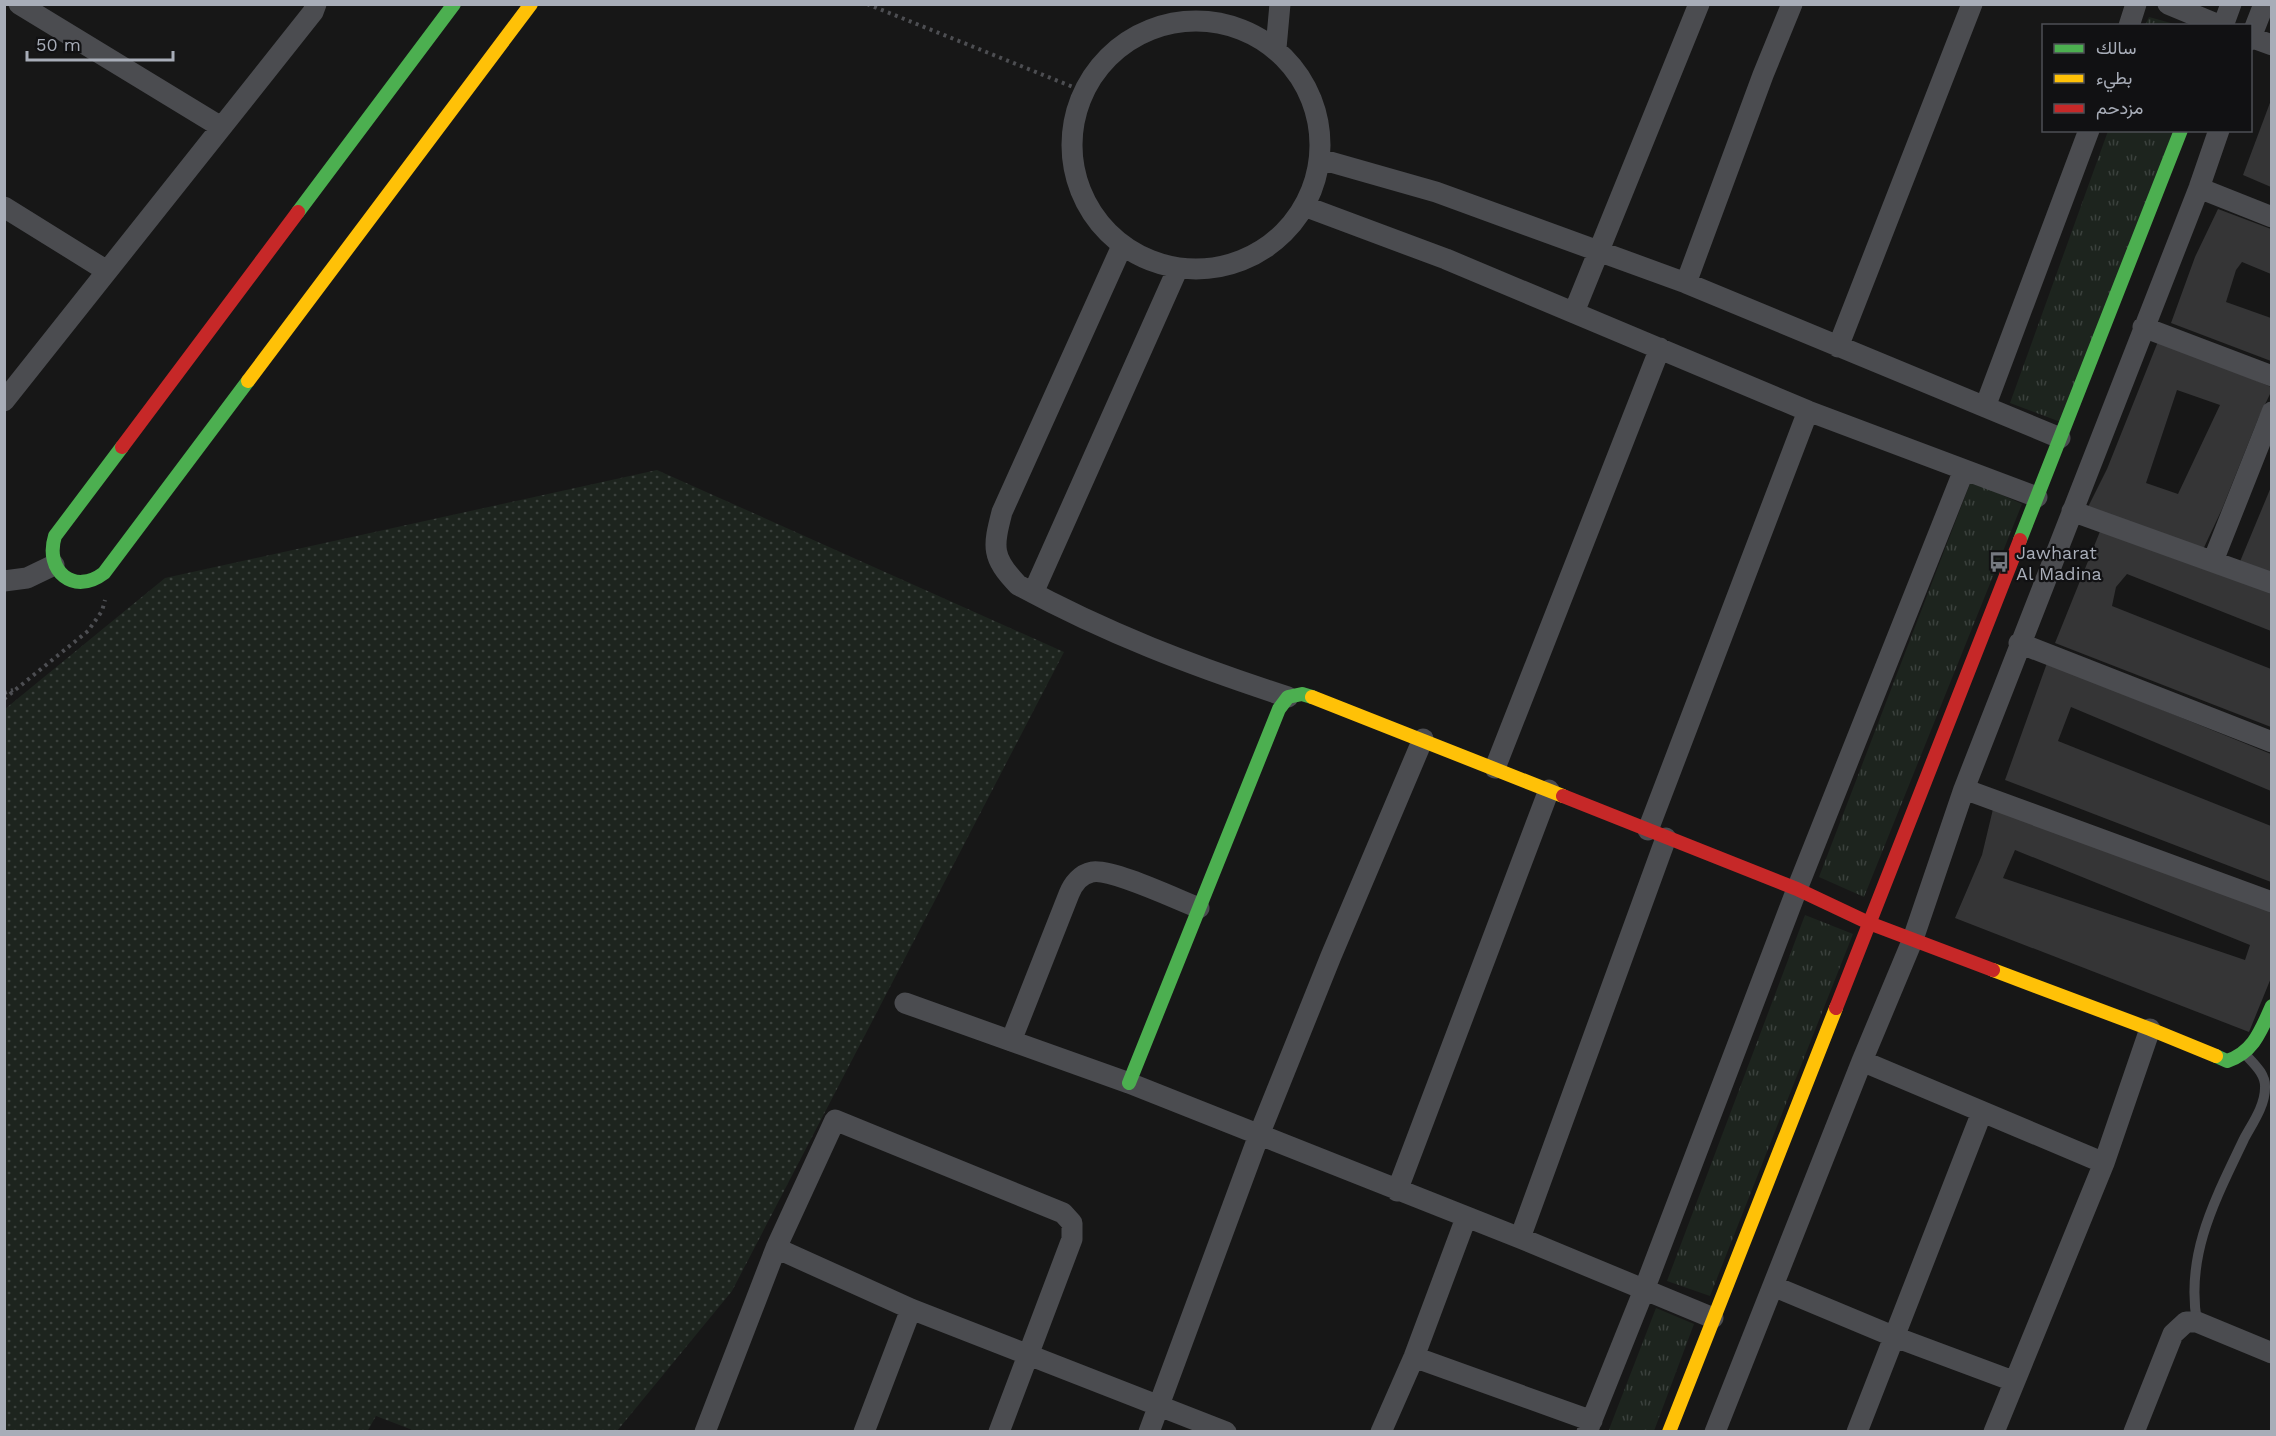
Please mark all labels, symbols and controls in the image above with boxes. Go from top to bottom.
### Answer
scale bar [27,24,172,62]
legend [2042,24,2252,132]
text: 50 m [36,34,81,55]
text: سالك [2096,37,2136,58]
text: بطيء [2096,67,2132,93]
text: مزدحم [2096,97,2143,120]
place label: Jawharat Al Madina [2016,542,2102,584]
bus stop icon: Jawharat Al Madina [1987,550,2011,574]

